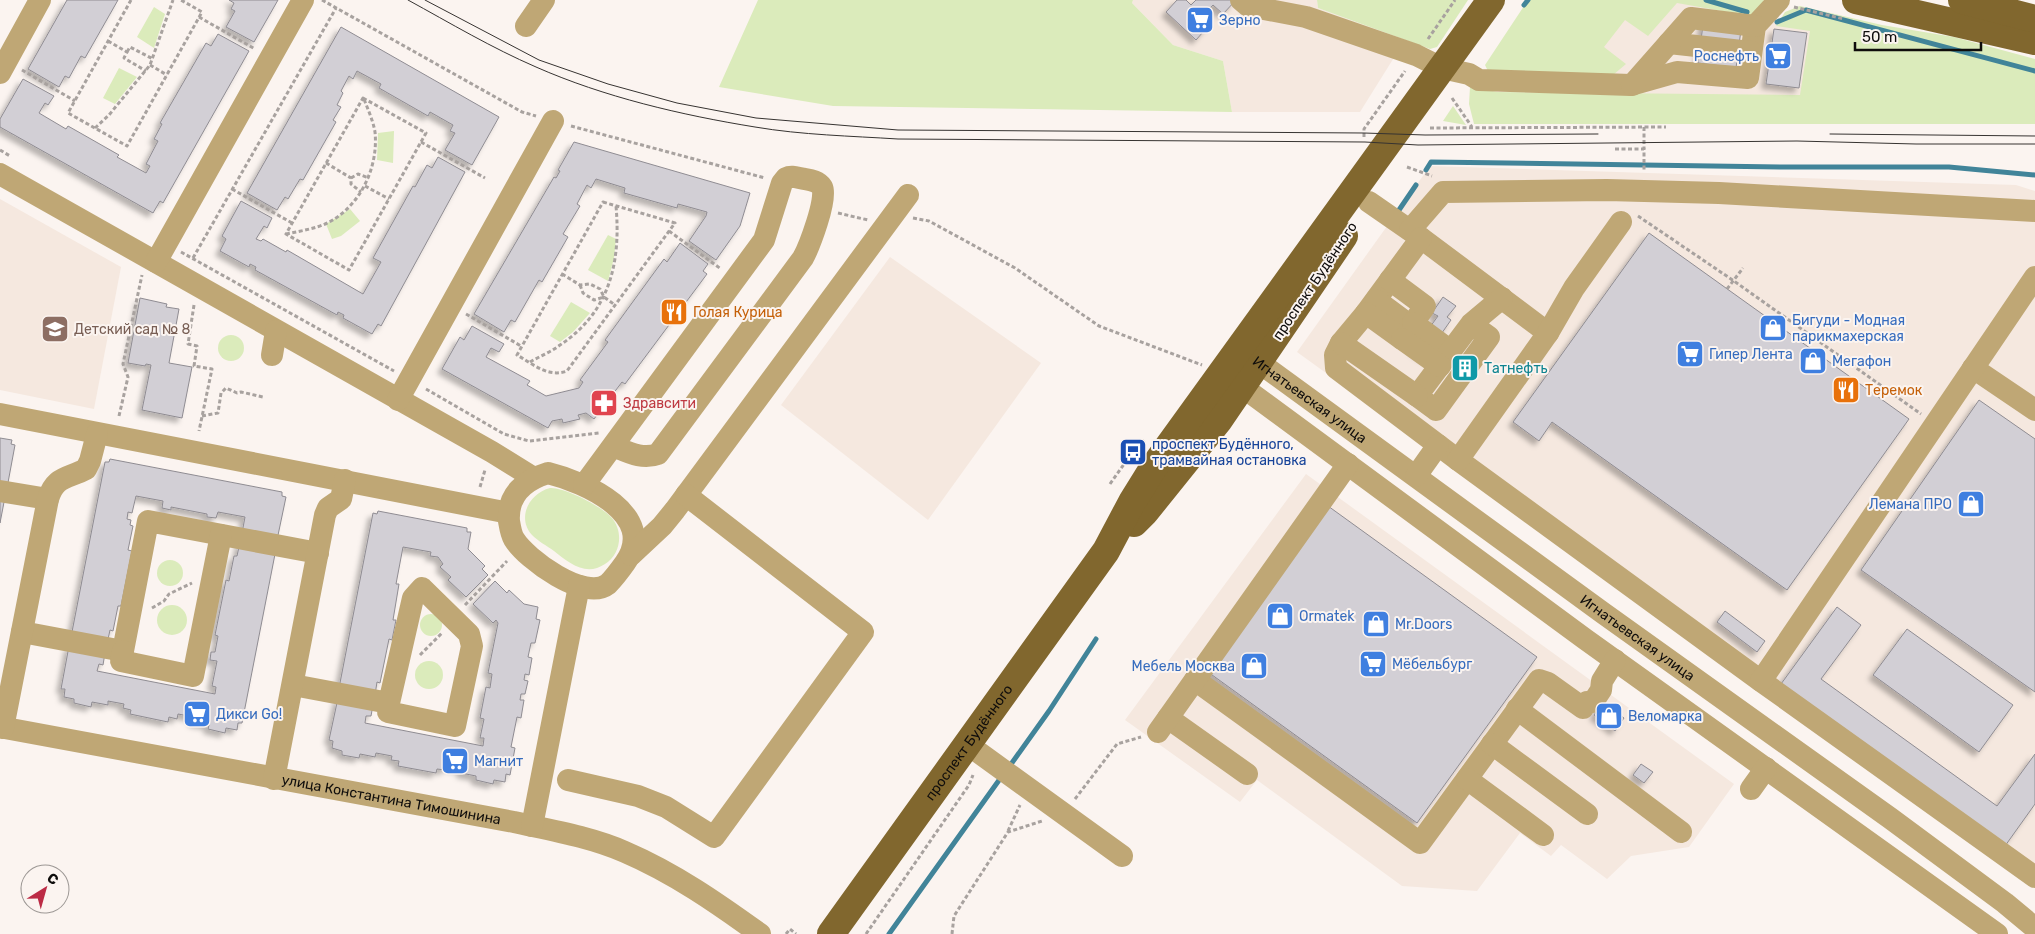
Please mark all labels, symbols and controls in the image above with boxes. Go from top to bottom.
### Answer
supermarket icon: Зерно [1185,5,1215,35]
place label: Зерно [1219,12,1260,29]
scale bar [1855,20,1981,52]
text: 50 m [1862,28,1897,46]
supermarket icon: Роснефть [1763,41,1793,71]
place label: Роснефть [1694,48,1759,65]
street label: проспект Будённого [1269,219,1361,343]
restaurant icon: Голая Курица [659,297,689,327]
place label: Голая Курица [693,304,783,321]
place label: Бигуди - Модная парикмахерская [1792,312,1905,345]
shop icon: Бигуди - Модная парикмахерская [1758,313,1788,343]
school or university icon: Детский сад № 8 [40,314,70,344]
place label: Детский сад № 8 [74,321,191,338]
supermarket icon: Гипер Лента [1675,339,1705,369]
place label: Гипер Лента [1709,346,1793,363]
shop icon: Мегафон [1798,346,1828,376]
street label: Игнатьевская улица [1250,352,1370,447]
building icon: Татнефть [1450,353,1480,383]
place label: Мегафон [1832,353,1891,370]
place label: Татнефть [1484,360,1548,377]
restaurant icon: Теремок [1831,375,1861,405]
place label: Теремок [1865,382,1923,399]
pharmacy icon: Здравсити [589,388,619,418]
place label: Здравсити [623,395,696,412]
place label: проспект Будённого, трамвайная остановка [1152,436,1307,469]
bus stop icon: проспект Будённого, трамвайная остановка [1118,437,1148,467]
shop icon: Лемана ПРО [1956,489,1986,519]
place label: Лемана ПРО [1869,496,1952,513]
street label: Игнатьевская улица [1577,591,1698,684]
shop icon: Ormatek [1265,601,1295,631]
place label: Ormatek [1299,608,1355,625]
shop icon: Mr.Doors [1361,609,1391,639]
place label: Mr.Doors [1395,616,1452,633]
supermarket icon: Мёбельбург [1358,649,1388,679]
shop icon: Мебель Москва [1239,651,1269,681]
place label: Мёбельбург [1392,656,1472,673]
place label: Мебель Москва [1132,658,1235,675]
street label: проспект Будённого [921,681,1016,804]
supermarket icon: Дикси Go! [182,699,212,729]
shop icon: Веломарка [1594,701,1624,731]
place label: Дикси Go! [216,706,282,723]
place label: Веломарка [1628,708,1702,725]
supermarket icon: Магнит [440,746,470,776]
place label: Магнит [474,753,523,770]
street label: улица Константина Тимошинина [280,771,502,828]
north arrow [20,864,70,914]
text: С [43,869,62,889]

